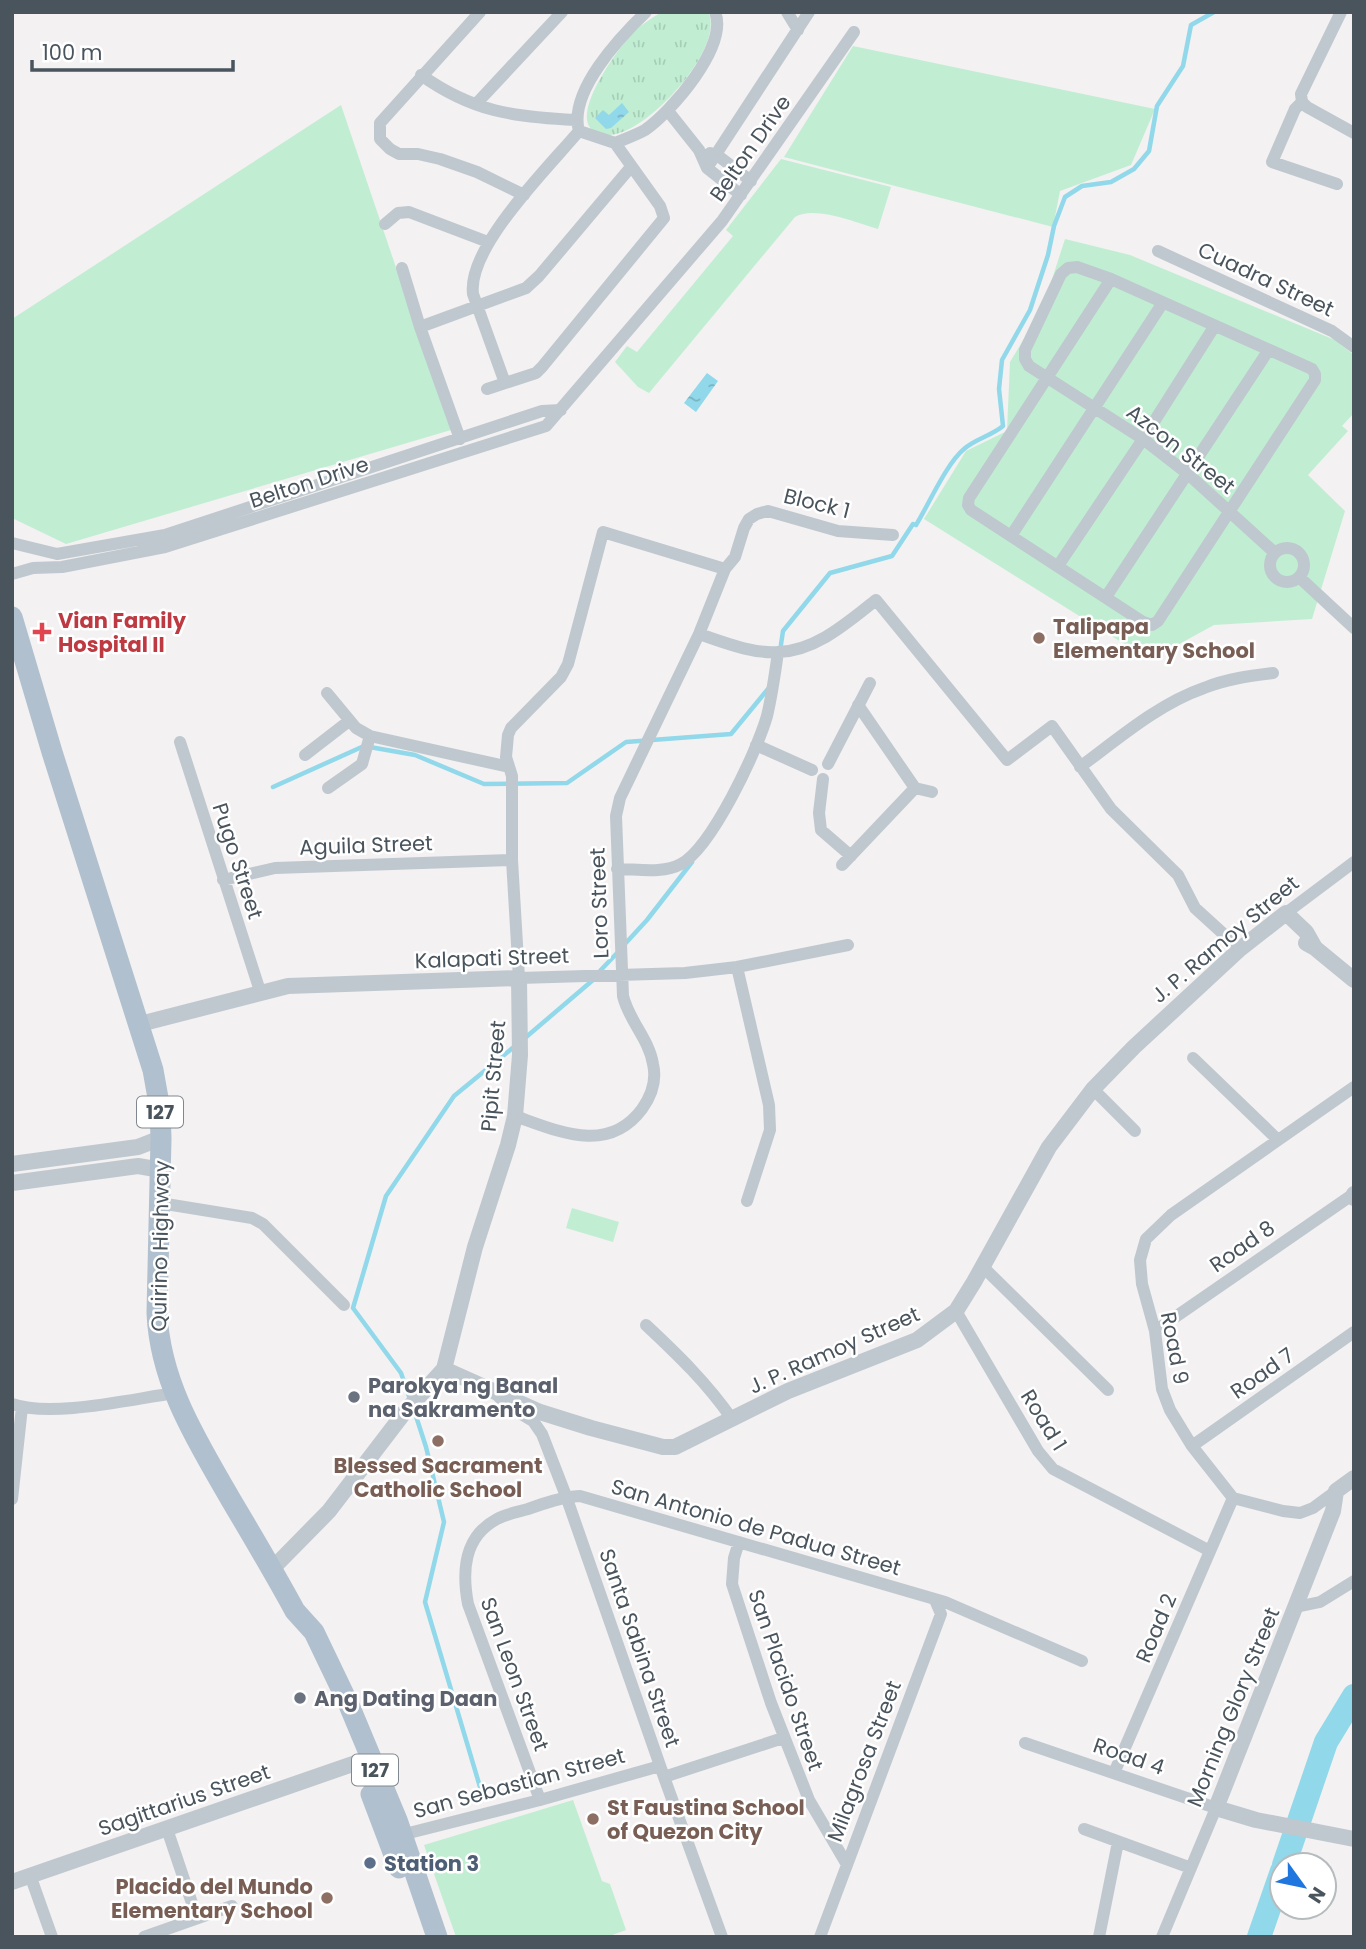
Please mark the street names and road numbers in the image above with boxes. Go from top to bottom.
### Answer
street label: Belton Drive [703,89,797,207]
street label: Cuadra Street [1193,235,1339,323]
street label: Azcon Street [1121,397,1241,501]
street label: Belton Drive [246,449,372,515]
street label: Block 1 [781,481,853,525]
street label: Pugo Street [206,799,270,923]
street label: Aguila Street [299,828,433,862]
street label: Loro Street [583,847,615,959]
street label: J. P. Ramoy Street [1145,869,1305,1009]
street label: Kalapati Street [414,941,570,975]
street label: Pipit Street [474,1019,512,1133]
road number: 127 [137,1096,183,1128]
street label: Quirino Highway [144,1160,176,1332]
street label: Road 8 [1204,1213,1280,1279]
street label: J. P. Ramoy Street [744,1299,924,1401]
street label: Road 9 [1154,1309,1196,1387]
street label: Road 7 [1224,1341,1300,1405]
street label: Road 1 [1014,1384,1074,1456]
street label: San Antonio de Padua Street [608,1472,904,1582]
street label: Santa Sabina Street [592,1545,688,1751]
street label: San Placido Street [741,1586,831,1774]
street label: Road 2 [1129,1589,1183,1667]
street label: San Leon Street [474,1593,556,1755]
street label: Morning Glory Street [1180,1603,1286,1811]
street label: Milagrosa Street [820,1676,908,1846]
street label: Road 4 [1090,1730,1168,1782]
street label: San Sebastian Street [410,1741,628,1825]
road number: 127 [352,1754,398,1786]
street label: Sagittarius Street [94,1757,274,1843]

